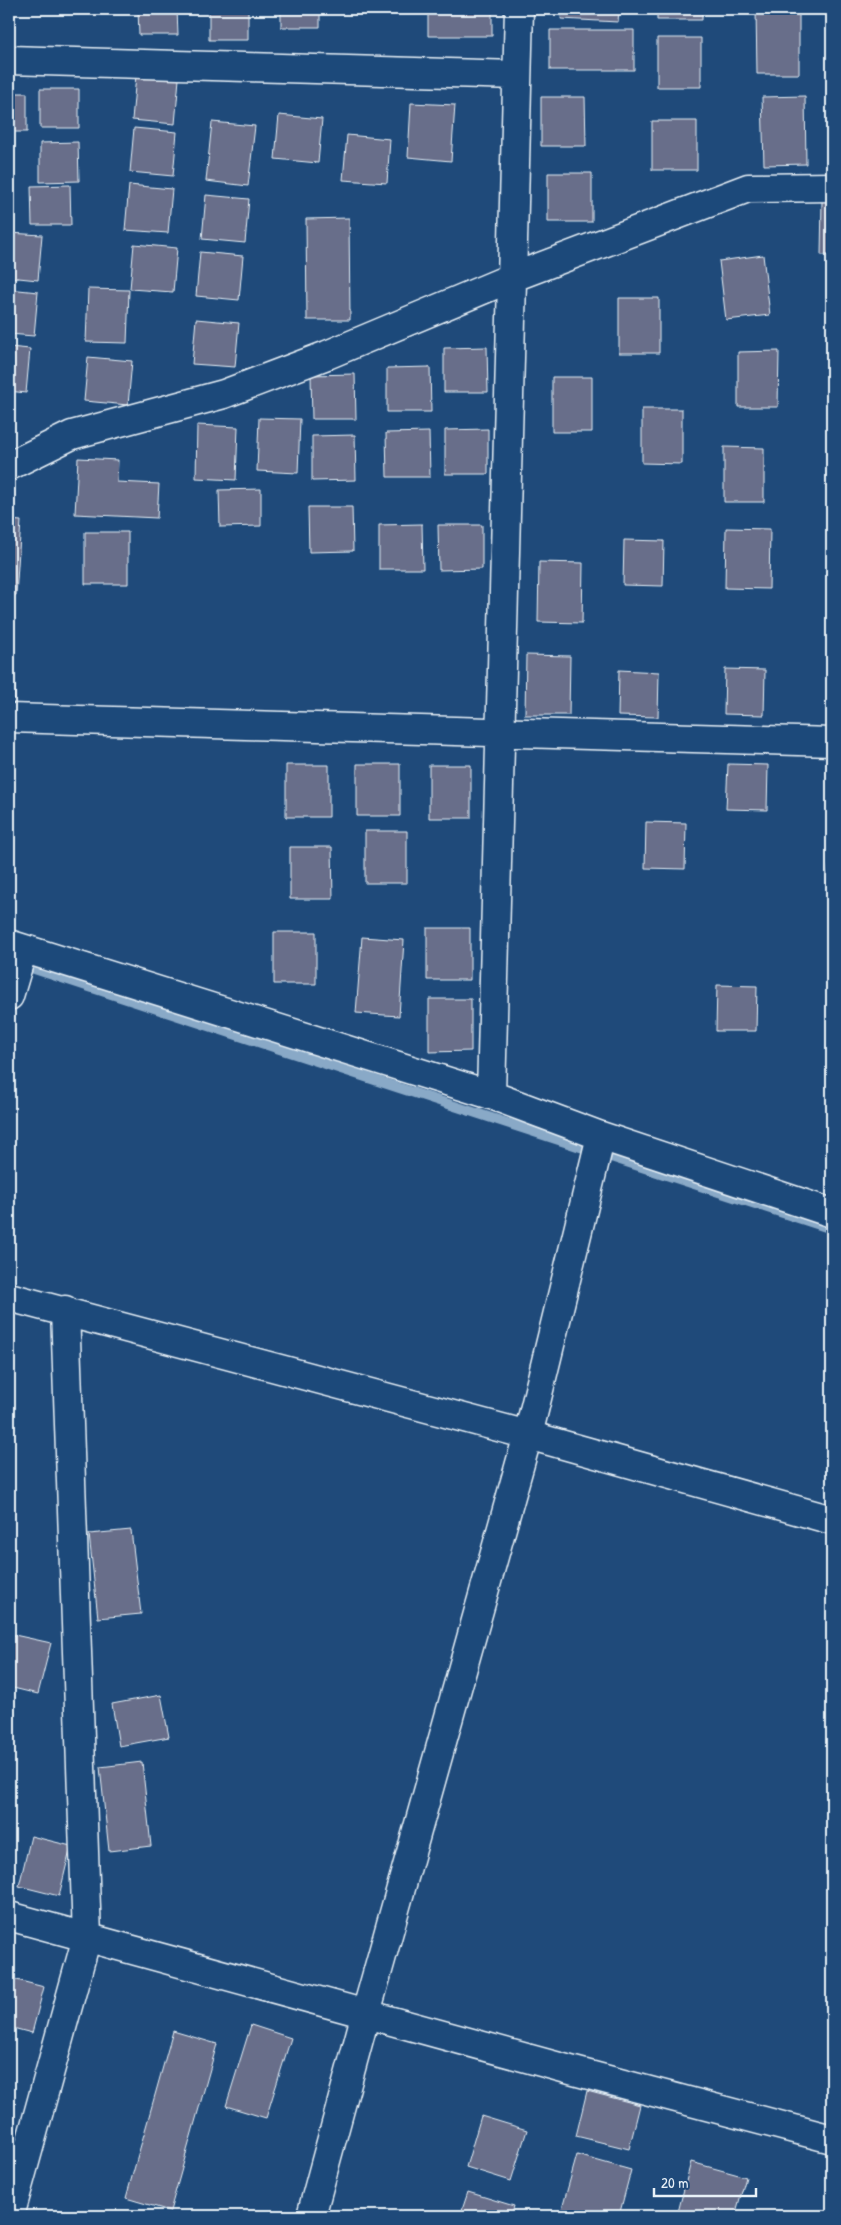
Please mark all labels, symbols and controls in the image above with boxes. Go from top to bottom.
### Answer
scale bar [654,2165,756,2197]
text: 20 m [661,2172,688,2193]

